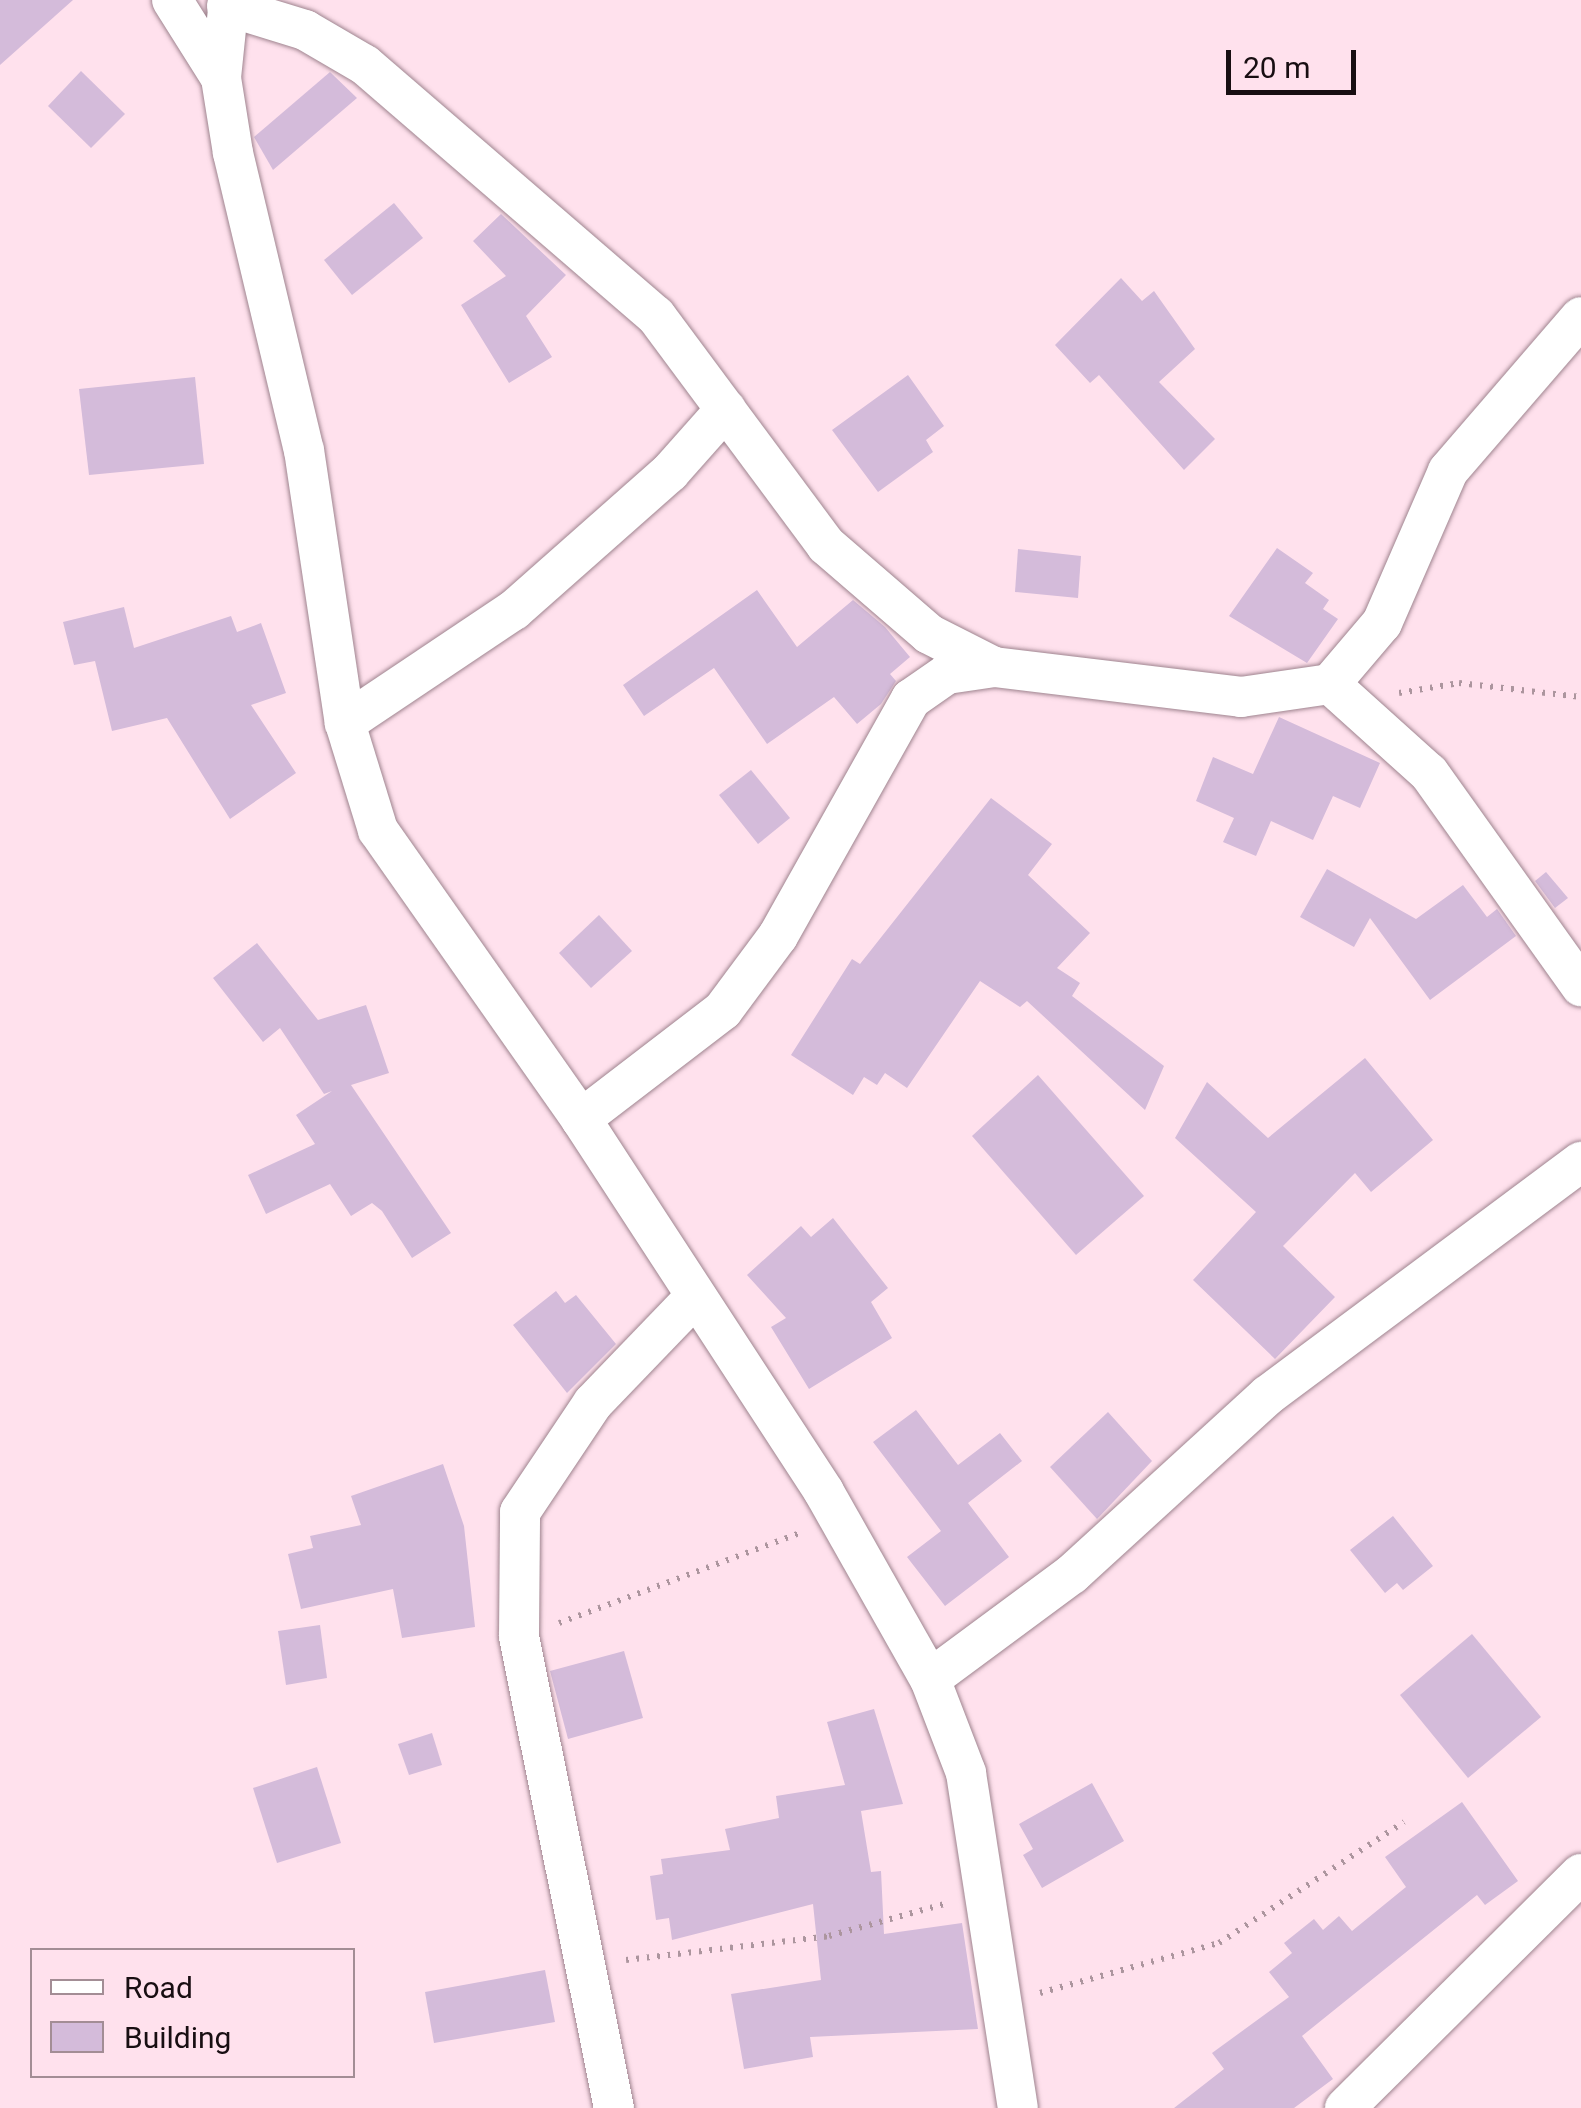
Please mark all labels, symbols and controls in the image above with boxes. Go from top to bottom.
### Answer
scale bar [1231,30,1361,92]
text: 20 m [1243,50,1310,85]
legend [30,1948,355,2078]
text: Road [124,1970,193,2005]
text: Building [124,2020,231,2055]

